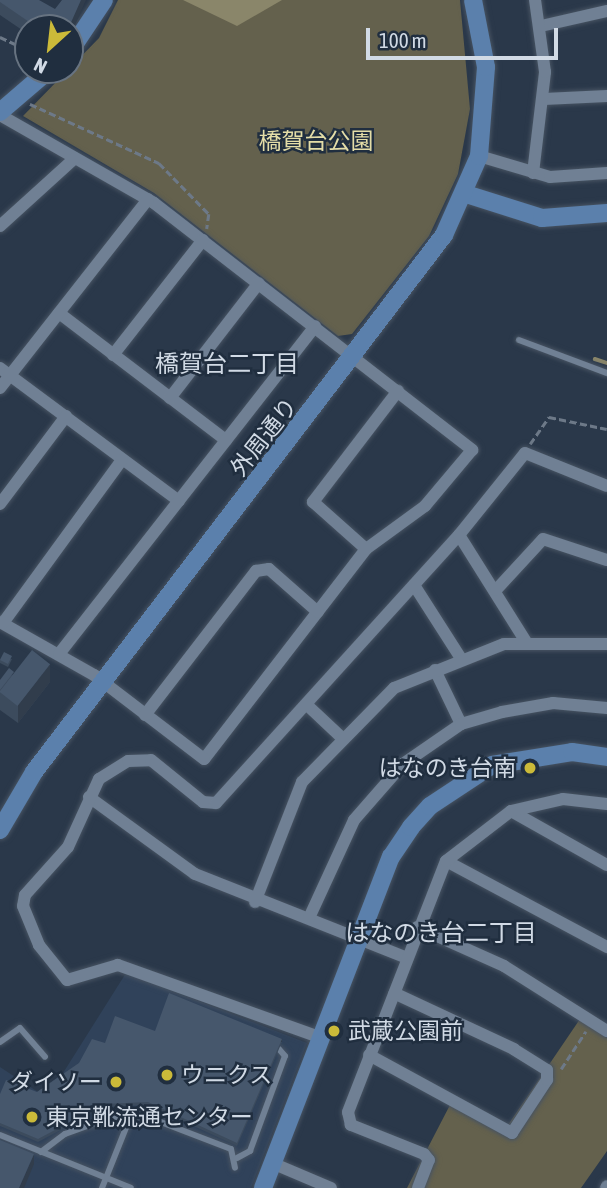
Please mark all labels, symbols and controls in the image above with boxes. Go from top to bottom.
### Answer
north arrow [14,14,84,84]
scale bar [369,14,562,58]
text: 100 m [379,28,427,52]
text: N [30,54,50,78]
park label: 橋賀台公園 [259,127,373,155]
district label: 橋賀台二丁目 [155,350,299,378]
street label: 外周通り [225,392,303,482]
place label: はなのき台南 [378,754,516,782]
marker: はなのき台南 [522,760,538,776]
district label: はなのき台二丁目 [345,919,537,947]
place label: 武蔵公園前 [348,1017,463,1045]
marker: 武蔵公園前 [326,1023,342,1039]
place label: ウニクス [181,1061,273,1089]
marker: ウニクス [159,1067,175,1083]
place label: ダイソー [10,1068,102,1096]
marker: ダイソー [108,1074,124,1090]
place label: 東京靴流通センター [46,1103,253,1131]
marker: 東京靴流通センター [24,1109,40,1125]

